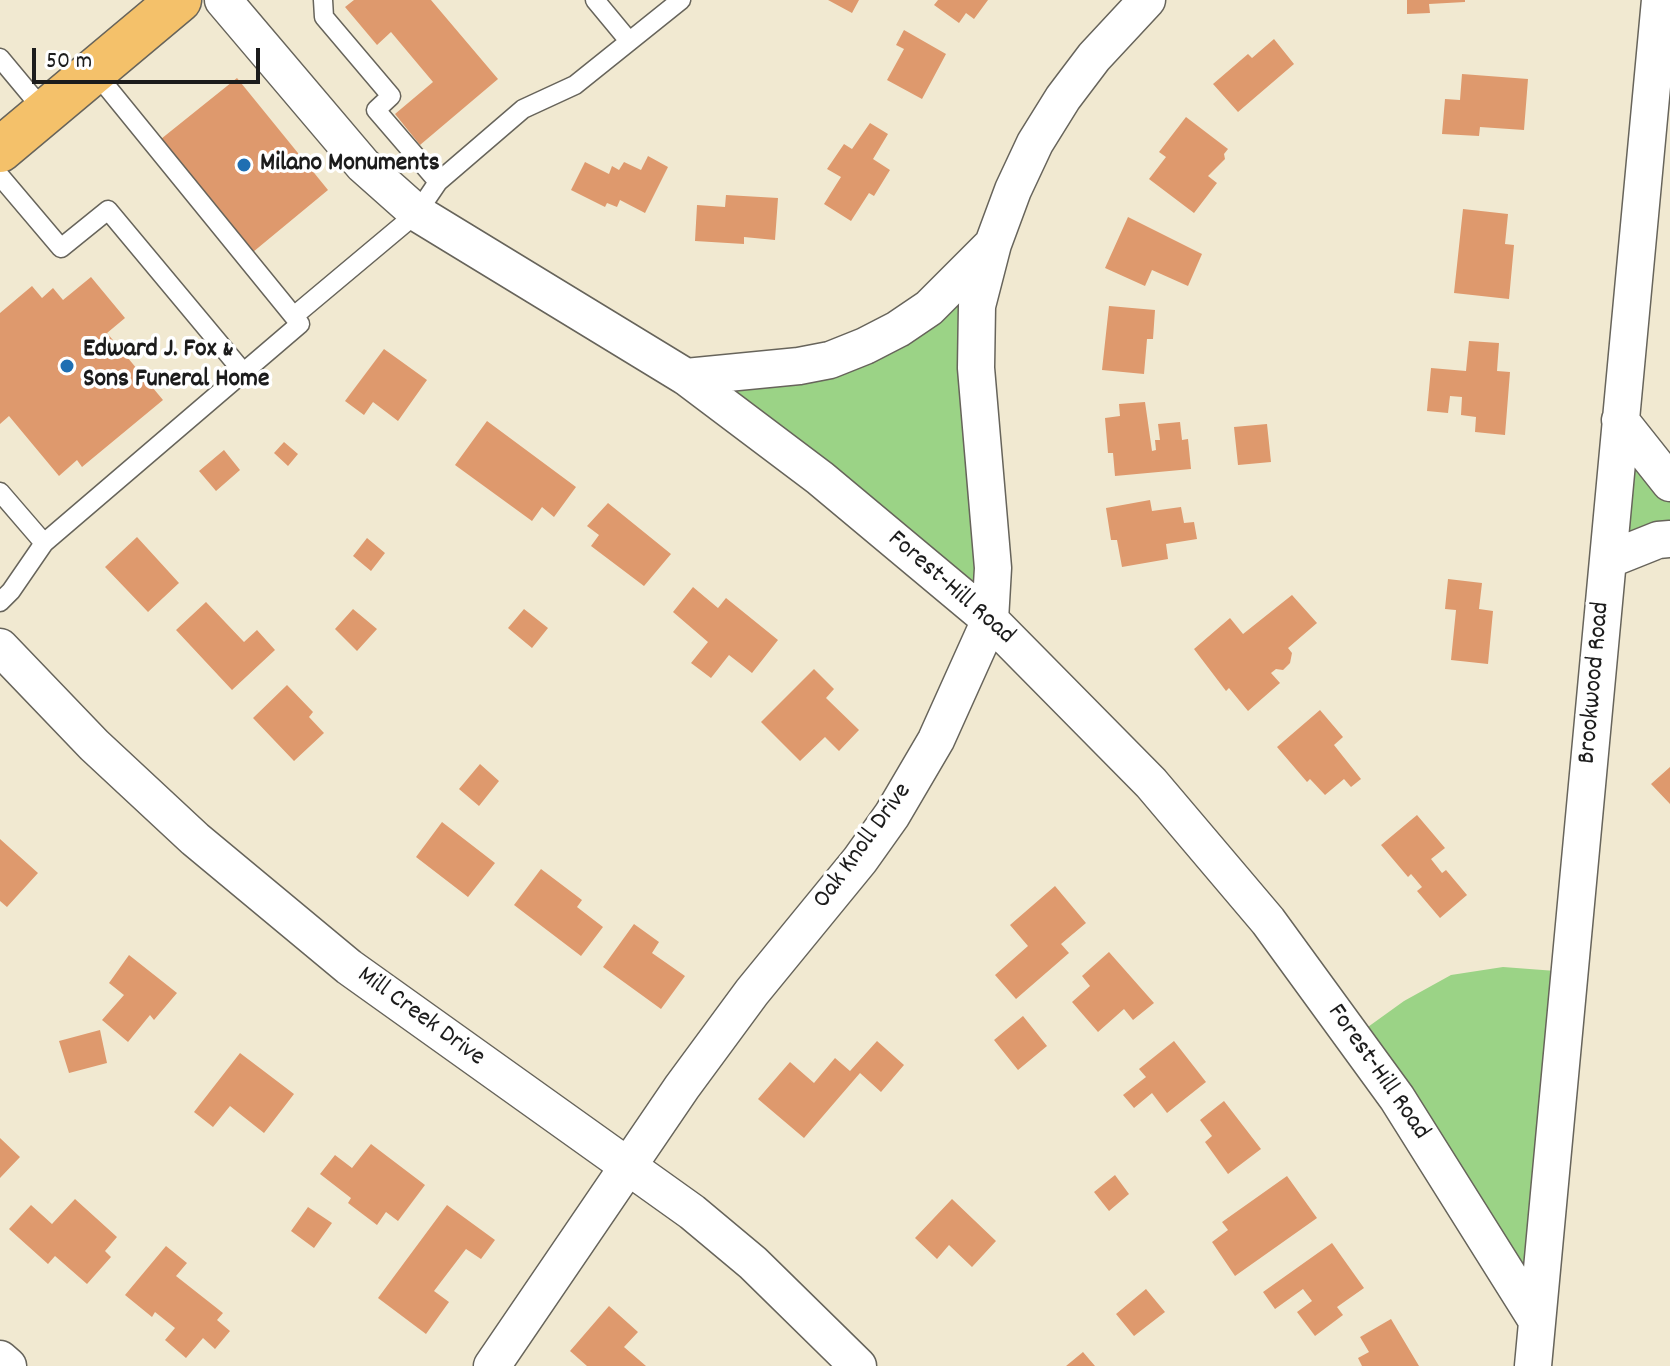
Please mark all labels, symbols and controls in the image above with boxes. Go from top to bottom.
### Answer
scale bar [36,32,264,82]
text: 50 m [46,45,92,79]
place label: Milano Monuments [260,149,440,181]
marker: Milano Monuments [235,156,253,174]
place label: Edward J. Fox & Sons Funeral Home [83,335,269,396]
marker: Edward J. Fox & Sons Funeral Home [58,357,76,375]
street label: Forest-Hill Road [880,525,1020,653]
street label: Brookwood Road [1573,601,1619,765]
street label: Oak Knoll Drive [808,778,920,916]
street label: Mill Creek Drive [350,961,490,1075]
street label: Forest-Hill Road [1319,999,1435,1147]

